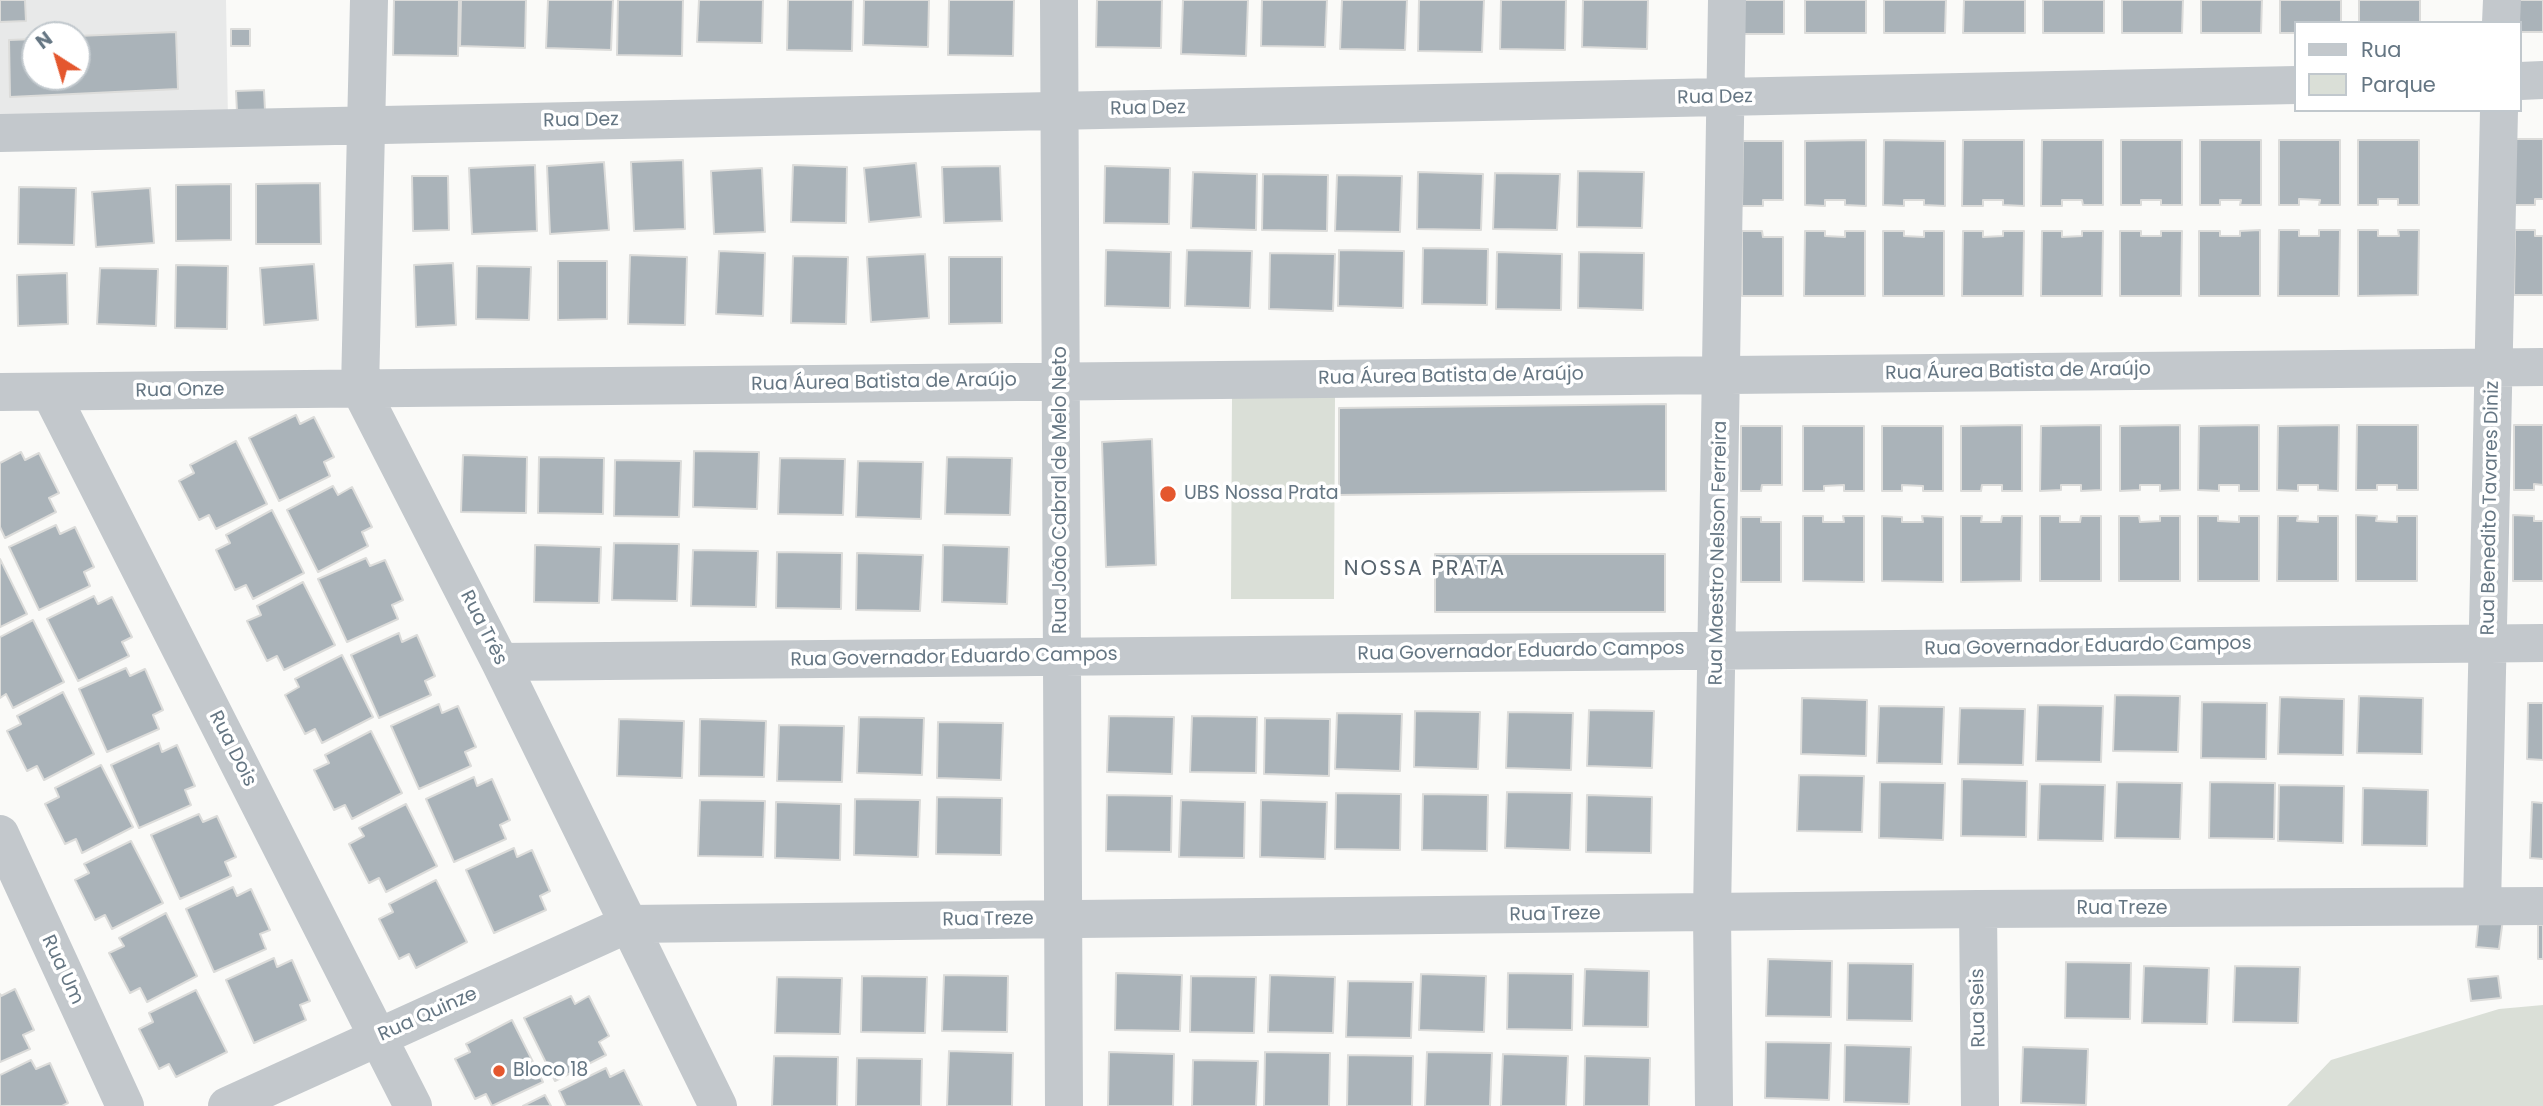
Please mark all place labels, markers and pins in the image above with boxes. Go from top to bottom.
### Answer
place label: UBS Nossa Prata [1184,483,1339,505]
marker: UBS Nossa Prata [1158,484,1178,504]
place label: Bloco 18 [513,1060,588,1082]
marker: Bloco 18 [491,1063,507,1079]

